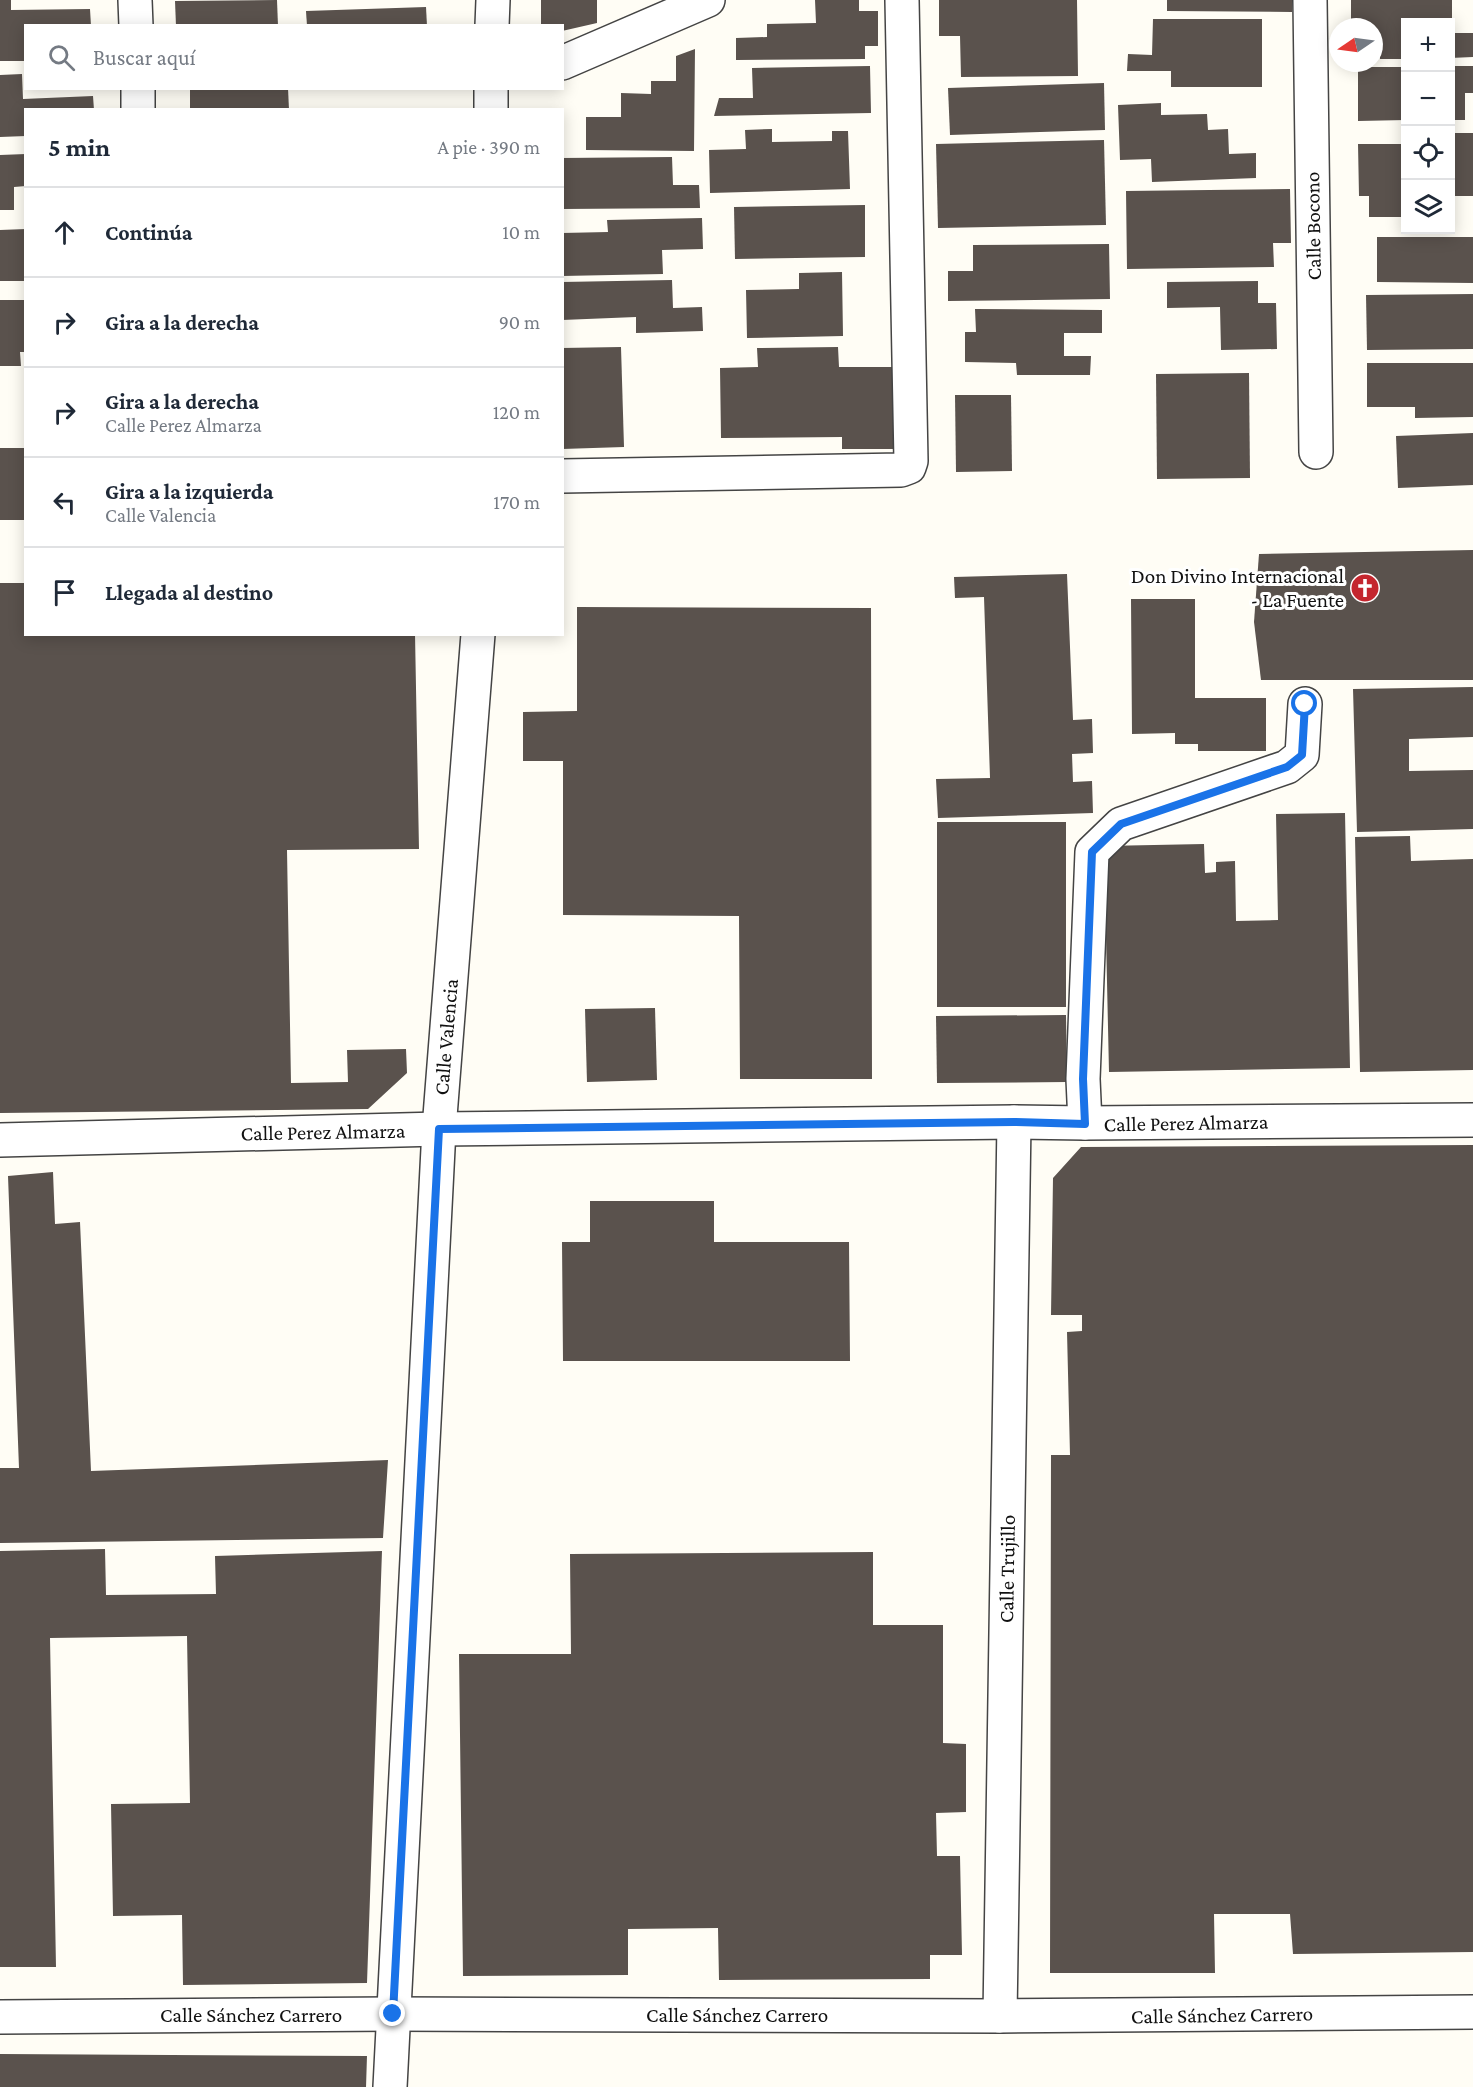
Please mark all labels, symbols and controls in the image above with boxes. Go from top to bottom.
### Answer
north arrow [1329,18,1383,72]
map controls [1401,18,1455,234]
button: + [1401,18,1455,72]
search box [24,24,564,90]
icon: search [45,41,78,74]
text: Buscar aquí [93,45,195,70]
button: − [1401,72,1455,126]
button: locate [1401,126,1455,180]
text: 5 min [48,133,110,162]
text: A pie · 390 m [437,136,540,158]
street label: Calle Bocono [1300,171,1326,281]
button: layers [1401,180,1455,234]
icon: ahead [48,216,81,249]
text: Continúa [105,220,192,245]
text: 10 m [502,221,540,243]
icon: right [48,306,81,339]
text: Gira a la derecha [105,310,259,335]
text: 90 m [499,311,540,333]
text: Gira a la derecha [105,389,259,414]
icon: right [48,396,81,429]
text: 120 m [493,401,540,423]
text: Calle Perez Almarza [105,414,262,436]
text: Gira a la izquierda [105,479,274,504]
icon: left [48,486,81,519]
text: 170 m [493,491,540,513]
text: Calle Valencia [105,504,216,526]
place label: Don Divino Internacional - La Fuente [1131,564,1344,612]
church icon: Don Divino Internacional - La Fuente [1349,572,1381,604]
icon: arrive [48,576,81,609]
text: Llegada al destino [105,580,273,605]
route start [1291,690,1317,716]
street label: Calle Valencia [429,977,463,1096]
street label: Calle Perez Almarza [1103,1110,1269,1136]
street label: Calle Perez Almarza [240,1119,406,1145]
street label: Calle Trujillo [994,1515,1020,1623]
route end [379,2000,405,2026]
street label: Calle Sánchez Carrero [1131,2001,1313,2029]
street label: Calle Sánchez Carrero [160,2003,342,2027]
street label: Calle Sánchez Carrero [646,2003,828,2027]

